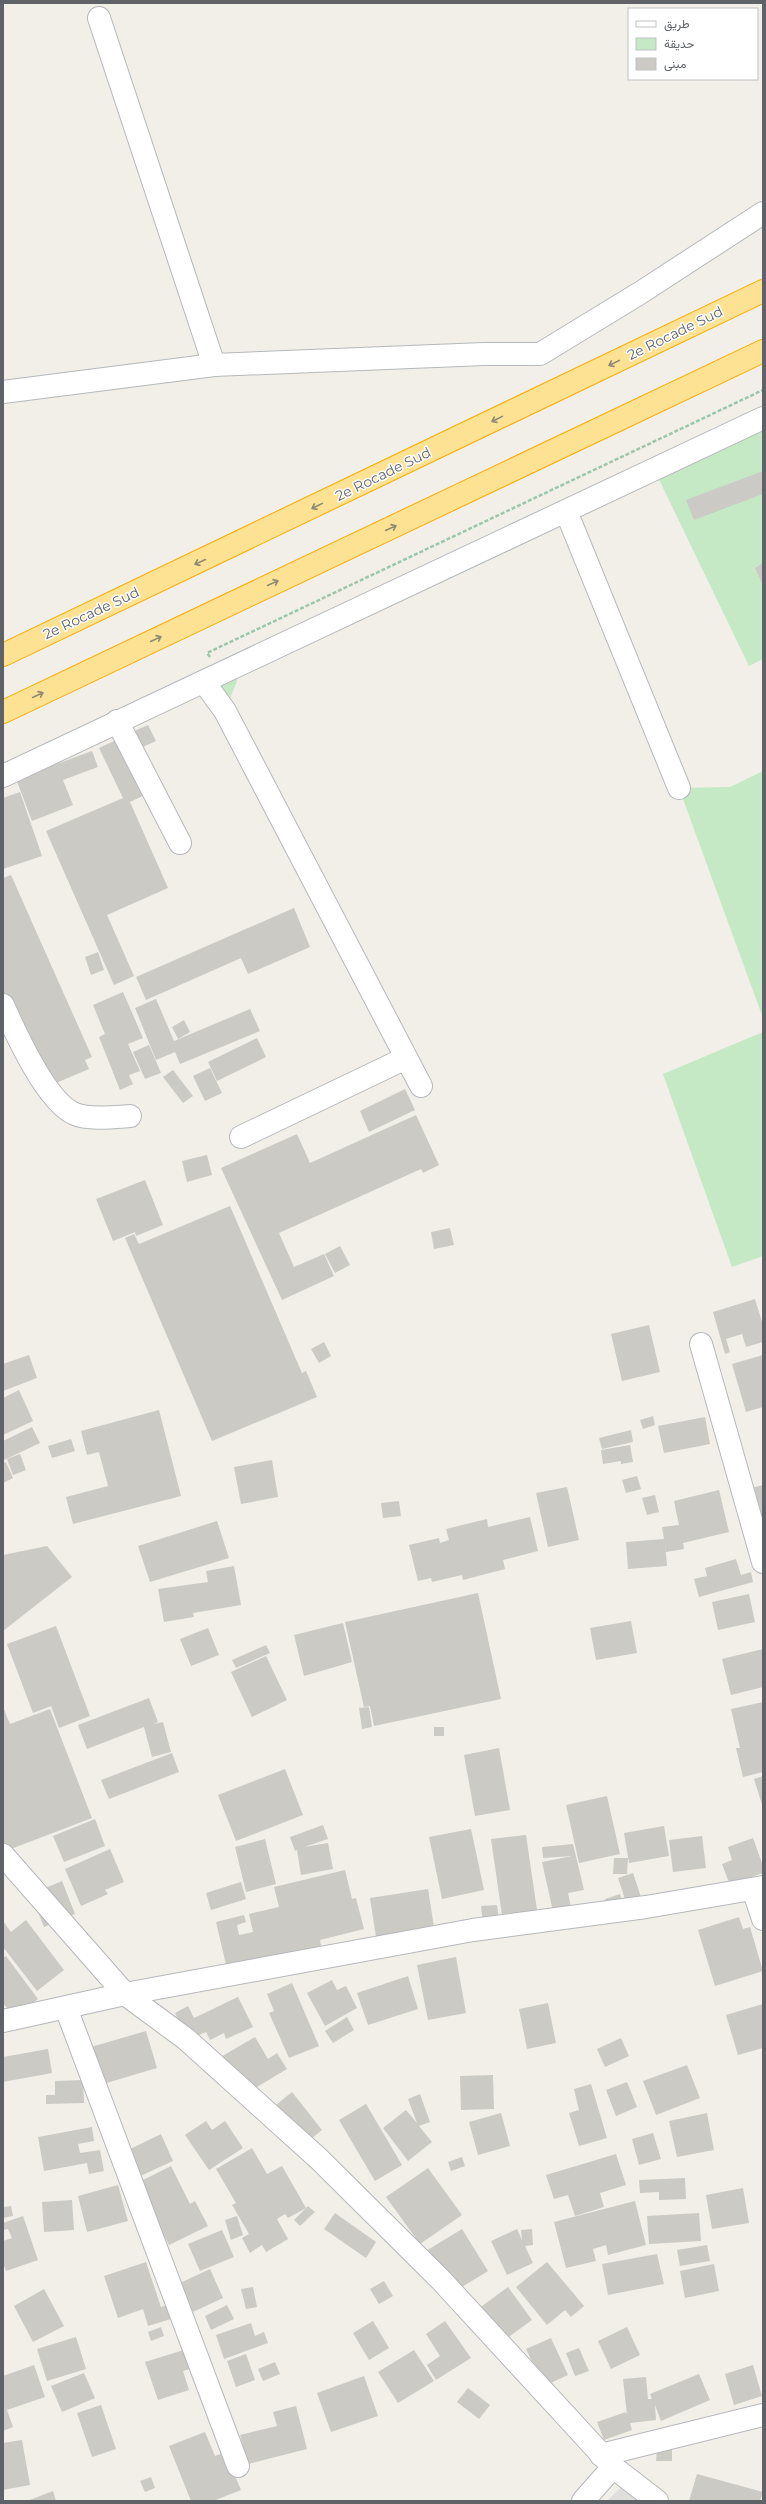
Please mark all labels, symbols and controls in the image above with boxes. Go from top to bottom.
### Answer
legend [628,8,758,80]
text: طريق [664,16,690,32]
text: حديقة [664,36,694,51]
text: مبنى [664,56,686,72]
street label: 2e Rocade Sud [624,302,726,364]
one-way arrow [609,360,621,367]
one-way arrow [491,416,503,423]
street label: 2e Rocade Sud [332,443,434,505]
one-way arrow [311,503,323,510]
one-way arrow [384,524,396,531]
one-way arrow [194,559,206,566]
one-way arrow [267,579,279,586]
street label: 2e Rocade Sud [40,583,142,643]
one-way arrow [149,635,161,642]
one-way arrow [32,691,44,698]

